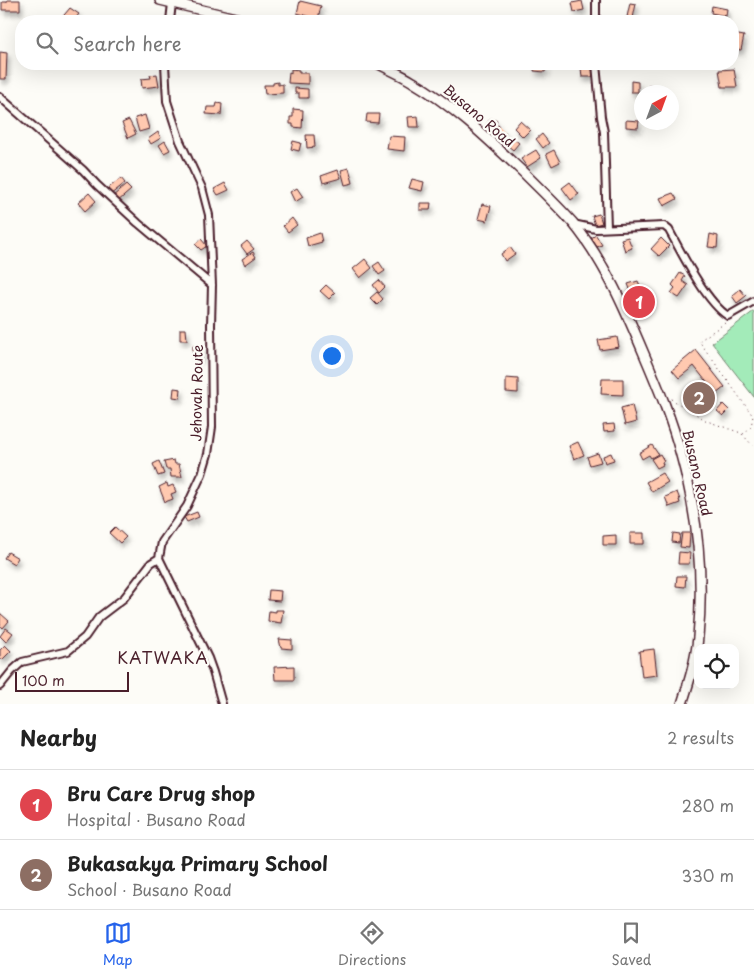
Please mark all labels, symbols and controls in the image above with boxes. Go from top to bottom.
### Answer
search box [15,15,739,70]
icon: search [33,29,61,57]
text: Search here [73,29,182,57]
street label: Busano Road [439,79,520,152]
north arrow [634,85,679,130]
pin: 1 [623,283,655,321]
your location [319,343,345,369]
street label: Jehovah Route [185,344,208,442]
pin: 2 [683,379,715,417]
street label: Busano Road [677,428,718,518]
map controls [694,644,739,689]
button: locate [694,644,739,689]
district label: KATWAKA [117,645,209,669]
scale bar [15,669,129,692]
text: 100 m [22,670,65,691]
text: Nearby [20,721,97,753]
text: 2 results [667,725,734,749]
text: Bru Care Drug shop [67,779,255,807]
text: 1 [32,793,40,817]
text: 280 m [682,793,734,817]
text: Hospital · Busano Road [67,807,246,831]
text: Bukasakya Primary School [67,849,328,877]
text: 2 [30,863,42,887]
text: 330 m [681,863,734,887]
text: School · Busano Road [67,877,232,901]
tab: Map [103,919,133,970]
tab: Directions [338,919,406,970]
tab: Saved [612,919,651,970]

